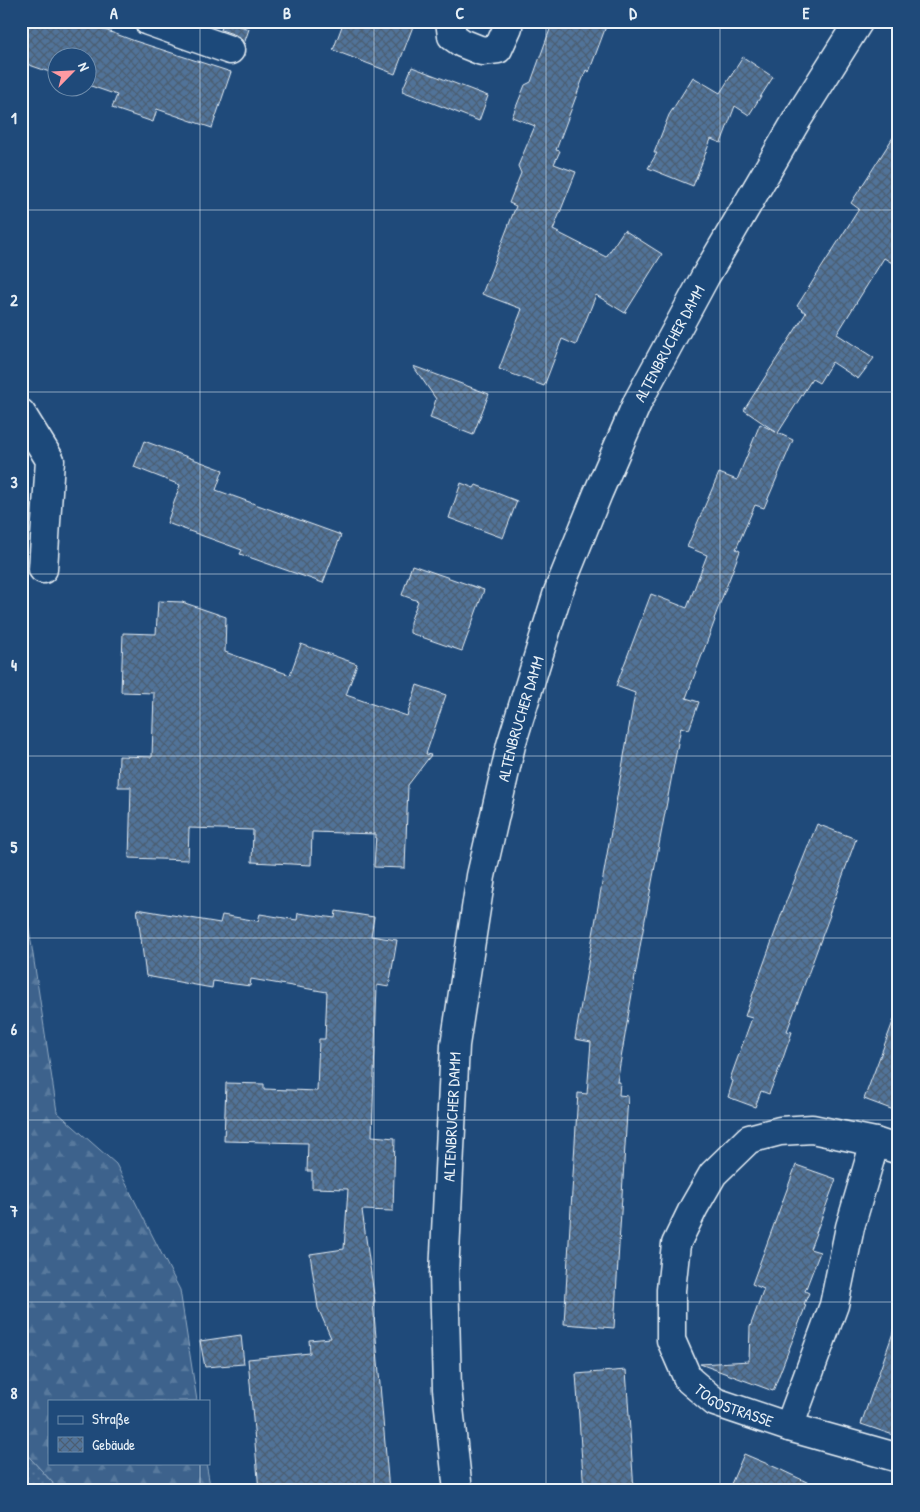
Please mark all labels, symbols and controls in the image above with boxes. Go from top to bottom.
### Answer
text: A [110,2,118,24]
text: B [283,2,291,24]
text: C [456,2,465,24]
text: D [629,2,637,24]
text: E [802,2,810,24]
north arrow [48,48,98,98]
text: N [74,59,95,74]
text: 1 [11,107,17,129]
street label: ALTENBRUCHER DAMM [629,281,710,406]
text: 2 [10,289,18,311]
text: 3 [10,471,18,493]
street label: ALTENBRUCHER DAMM [492,653,549,784]
text: 4 [11,654,17,676]
text: 5 [11,836,18,858]
text: 6 [11,1018,18,1040]
street label: ALTENBRUCHER DAMM [437,1051,466,1182]
text: 7 [9,1200,18,1222]
street label: TOGOSTRASSE [690,1378,776,1432]
text: 8 [11,1382,18,1404]
legend [48,1400,210,1464]
text: Straße [92,1408,130,1429]
text: Gebäude [92,1434,135,1455]

